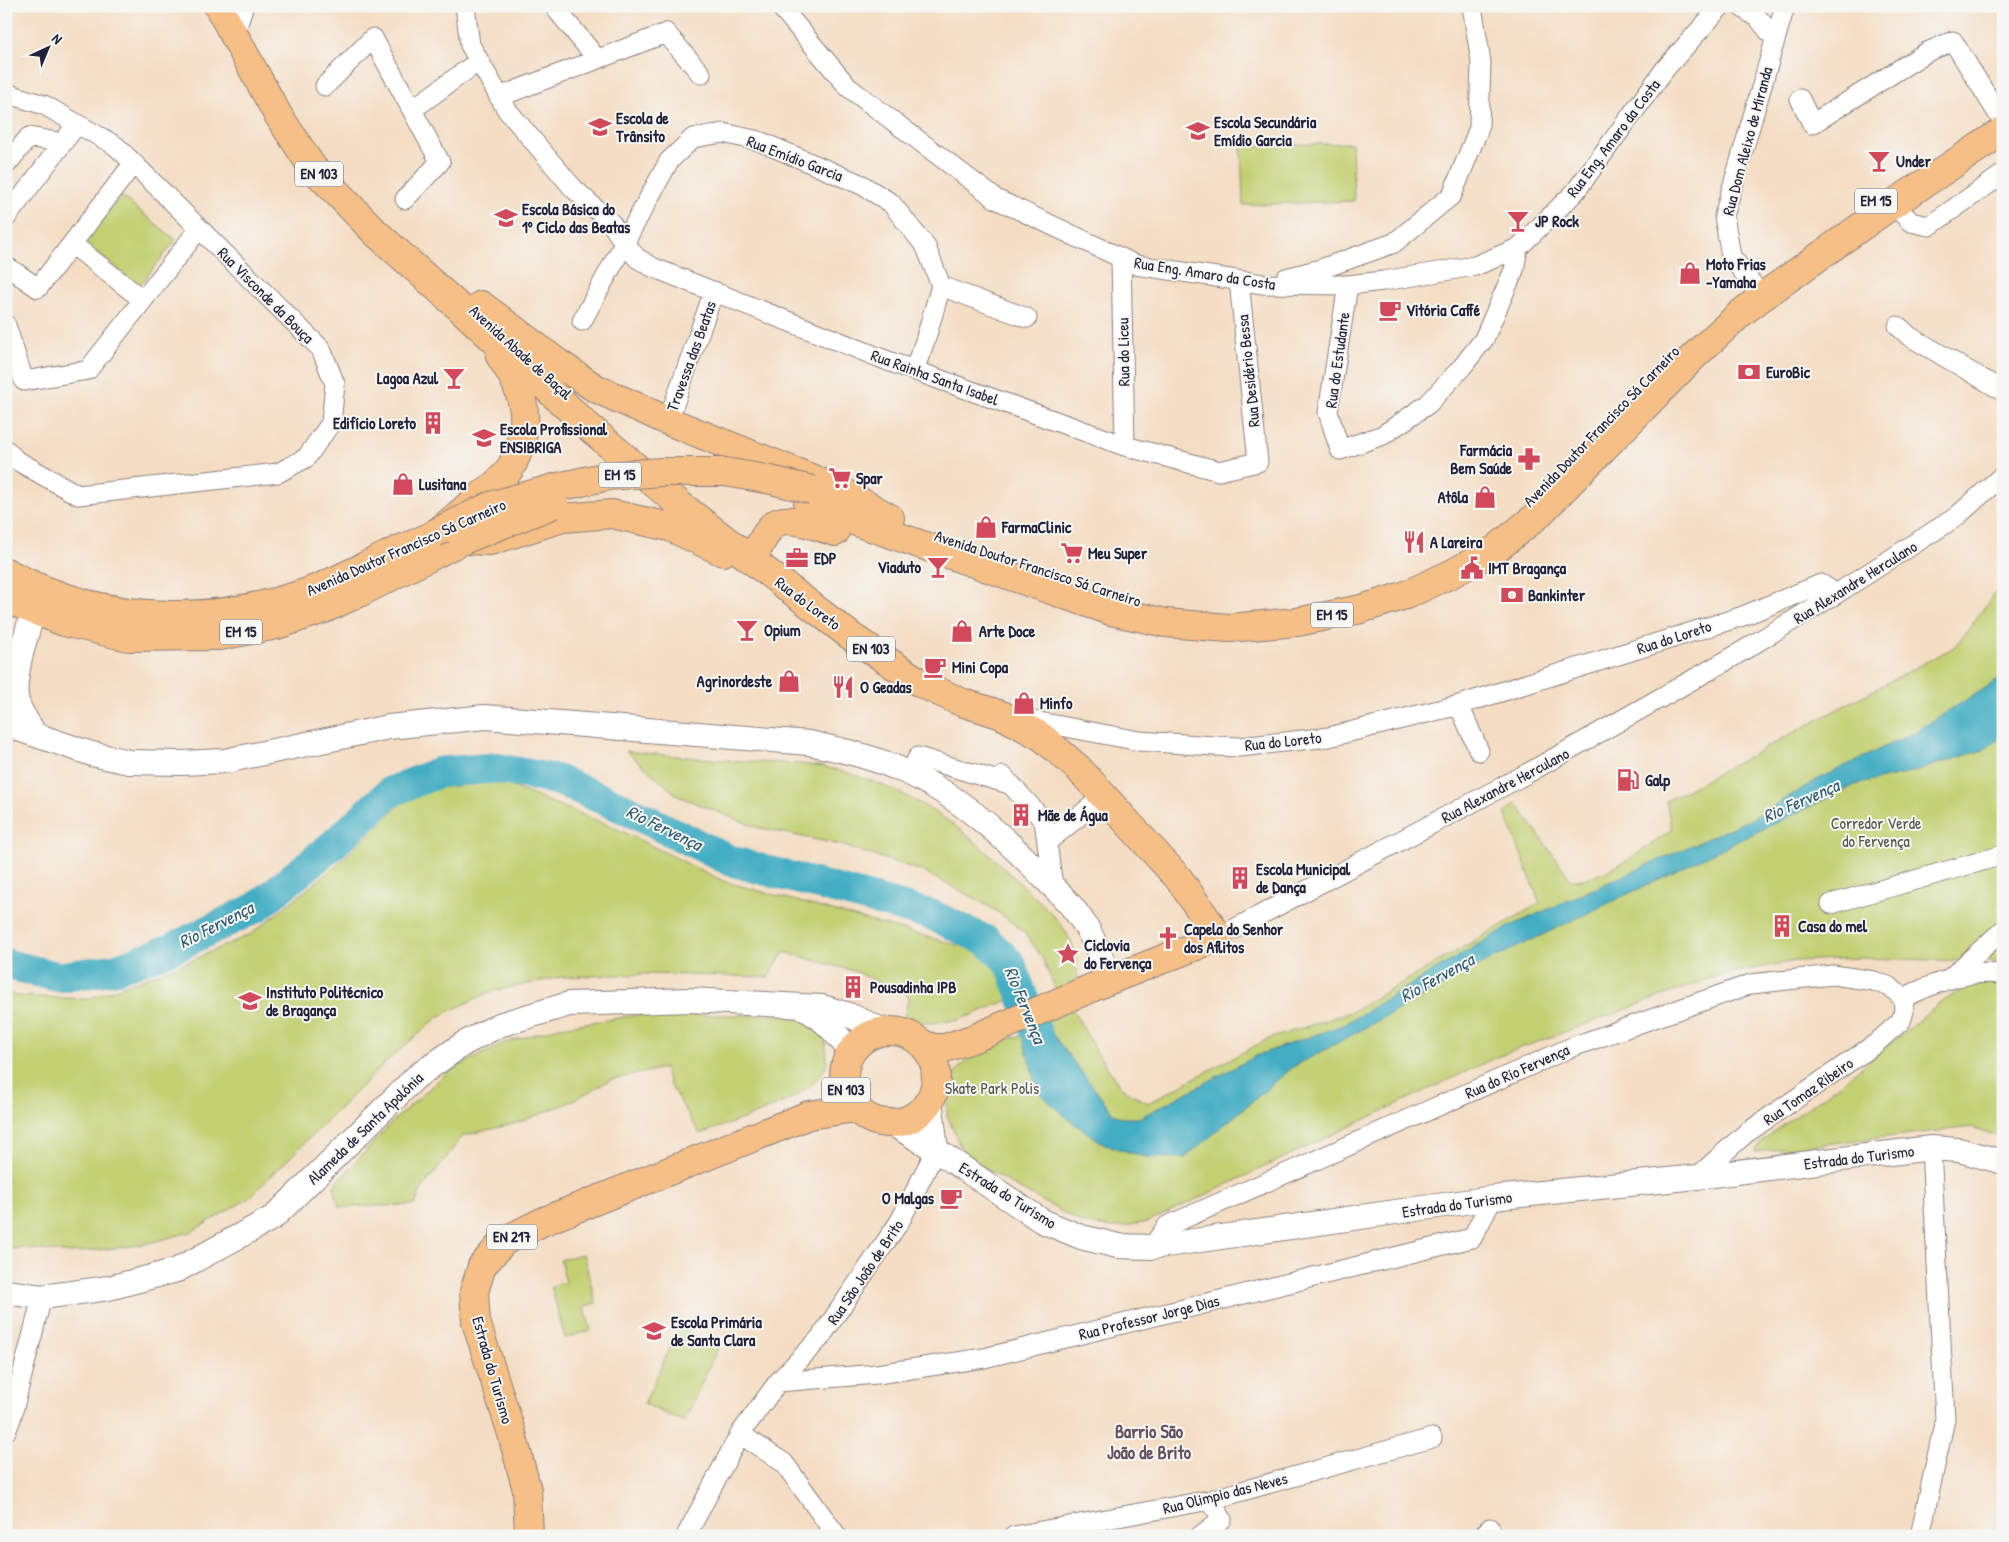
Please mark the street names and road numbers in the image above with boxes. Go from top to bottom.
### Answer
street label: Rua Dom Aleixo de Miranda [1717,64,1777,218]
street label: Rua Eng. Amaro da Costa [1561,74,1665,202]
street label: Rua Emídio Garcia [744,130,846,186]
road number: EN 103 [295,162,343,186]
road number: EM 15 [1855,188,1897,214]
street label: Rua Visconde da Bouça [213,242,319,348]
street label: Rua Eng. Amaro da Costa [1133,251,1277,295]
street label: Travessa das Beatas [661,298,721,414]
street label: Avenida Abade de Baçal [465,300,578,405]
street label: Rua do Estudante [1319,310,1355,409]
street label: Rua Desidério Bessa [1231,314,1265,428]
street label: Rua do Liceu [1111,317,1135,386]
street label: Avenida Doutor Francisco Sá Carneiro [1518,340,1684,511]
street label: Rua Rainha Santa Isabel [868,344,1003,411]
road number: EM 15 [599,462,641,488]
street label: Avenida Doutor Francisco Sá Carneiro [303,493,510,601]
street label: Avenida Doutor Francisco Sá Carneiro [932,524,1145,612]
street label: Rua Alexandre Herculano [1789,535,1922,629]
street label: Rua do Loreto [771,571,846,635]
road number: EM 15 [1311,602,1353,628]
street label: Rua do Loreto [1634,614,1714,659]
road number: EM 15 [220,620,262,644]
road number: EN 103 [847,636,895,662]
street label: Rua do Loreto [1244,726,1323,756]
street label: Rua Alexandre Herculano [1437,742,1573,828]
street label: Rua do Rio Fervença [1461,1038,1573,1104]
street label: Rua Tomaz Ribeiro [1759,1051,1858,1130]
street label: Alameda de Santa Apolónia [302,1067,428,1189]
road number: EN 103 [822,1078,870,1102]
street label: Estrada do Turismo [1803,1139,1916,1175]
street label: Estrada do Turismo [955,1156,1061,1234]
street label: Estrada do Turismo [1401,1185,1514,1223]
street label: Rua São João de Brito [822,1215,909,1329]
road number: EN 217 [487,1224,537,1250]
street label: Rua Professor Jorge Dias [1077,1289,1221,1345]
street label: Estrada do Turismo [467,1314,519,1427]
street label: Rua Olimpio das Neves [1160,1467,1290,1519]

